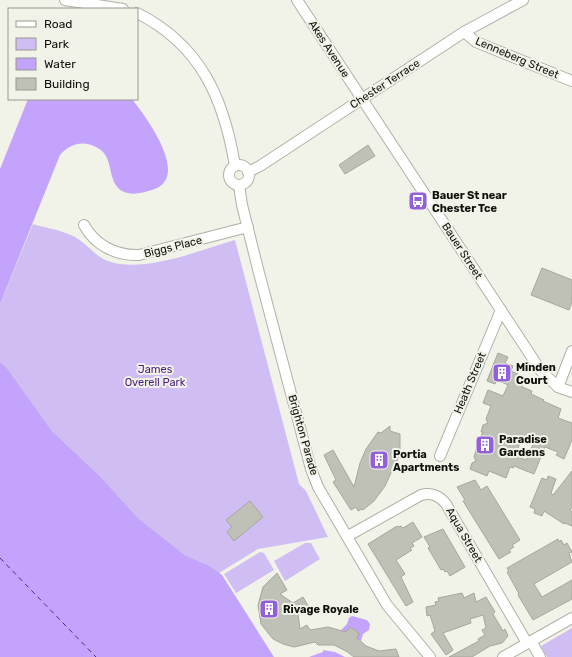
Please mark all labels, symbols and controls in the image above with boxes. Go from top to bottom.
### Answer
legend [8,8,138,100]
text: Road [44,17,72,31]
street label: Akes Avenue [306,18,352,80]
street label: Lenneberg Street [473,35,561,82]
text: Park [44,37,70,51]
text: Water [44,57,76,71]
street label: Chester Terrace [348,57,422,111]
text: Building [44,77,90,91]
place label: Bauer St near Chester Tce [432,189,507,215]
bus stop icon: Bauer St near Chester Tce [407,190,429,212]
street label: Bauer Street [439,220,485,282]
street label: Biggs Place [143,233,203,261]
street label: Heath Street [451,350,489,416]
place label: Minden Court [516,361,556,387]
building icon: Minden Court [491,362,513,384]
park label: James Overell Park [125,363,186,389]
street label: Brighton Parade [285,393,321,477]
place label: Paradise Gardens [499,433,547,459]
building icon: Paradise Gardens [474,434,496,456]
place label: Portia Apartments [393,448,459,474]
building icon: Portia Apartments [368,449,390,471]
street label: Aqua Street [443,505,485,565]
building icon: Rivage Royale [258,598,280,620]
place label: Rivage Royale [283,603,359,616]

